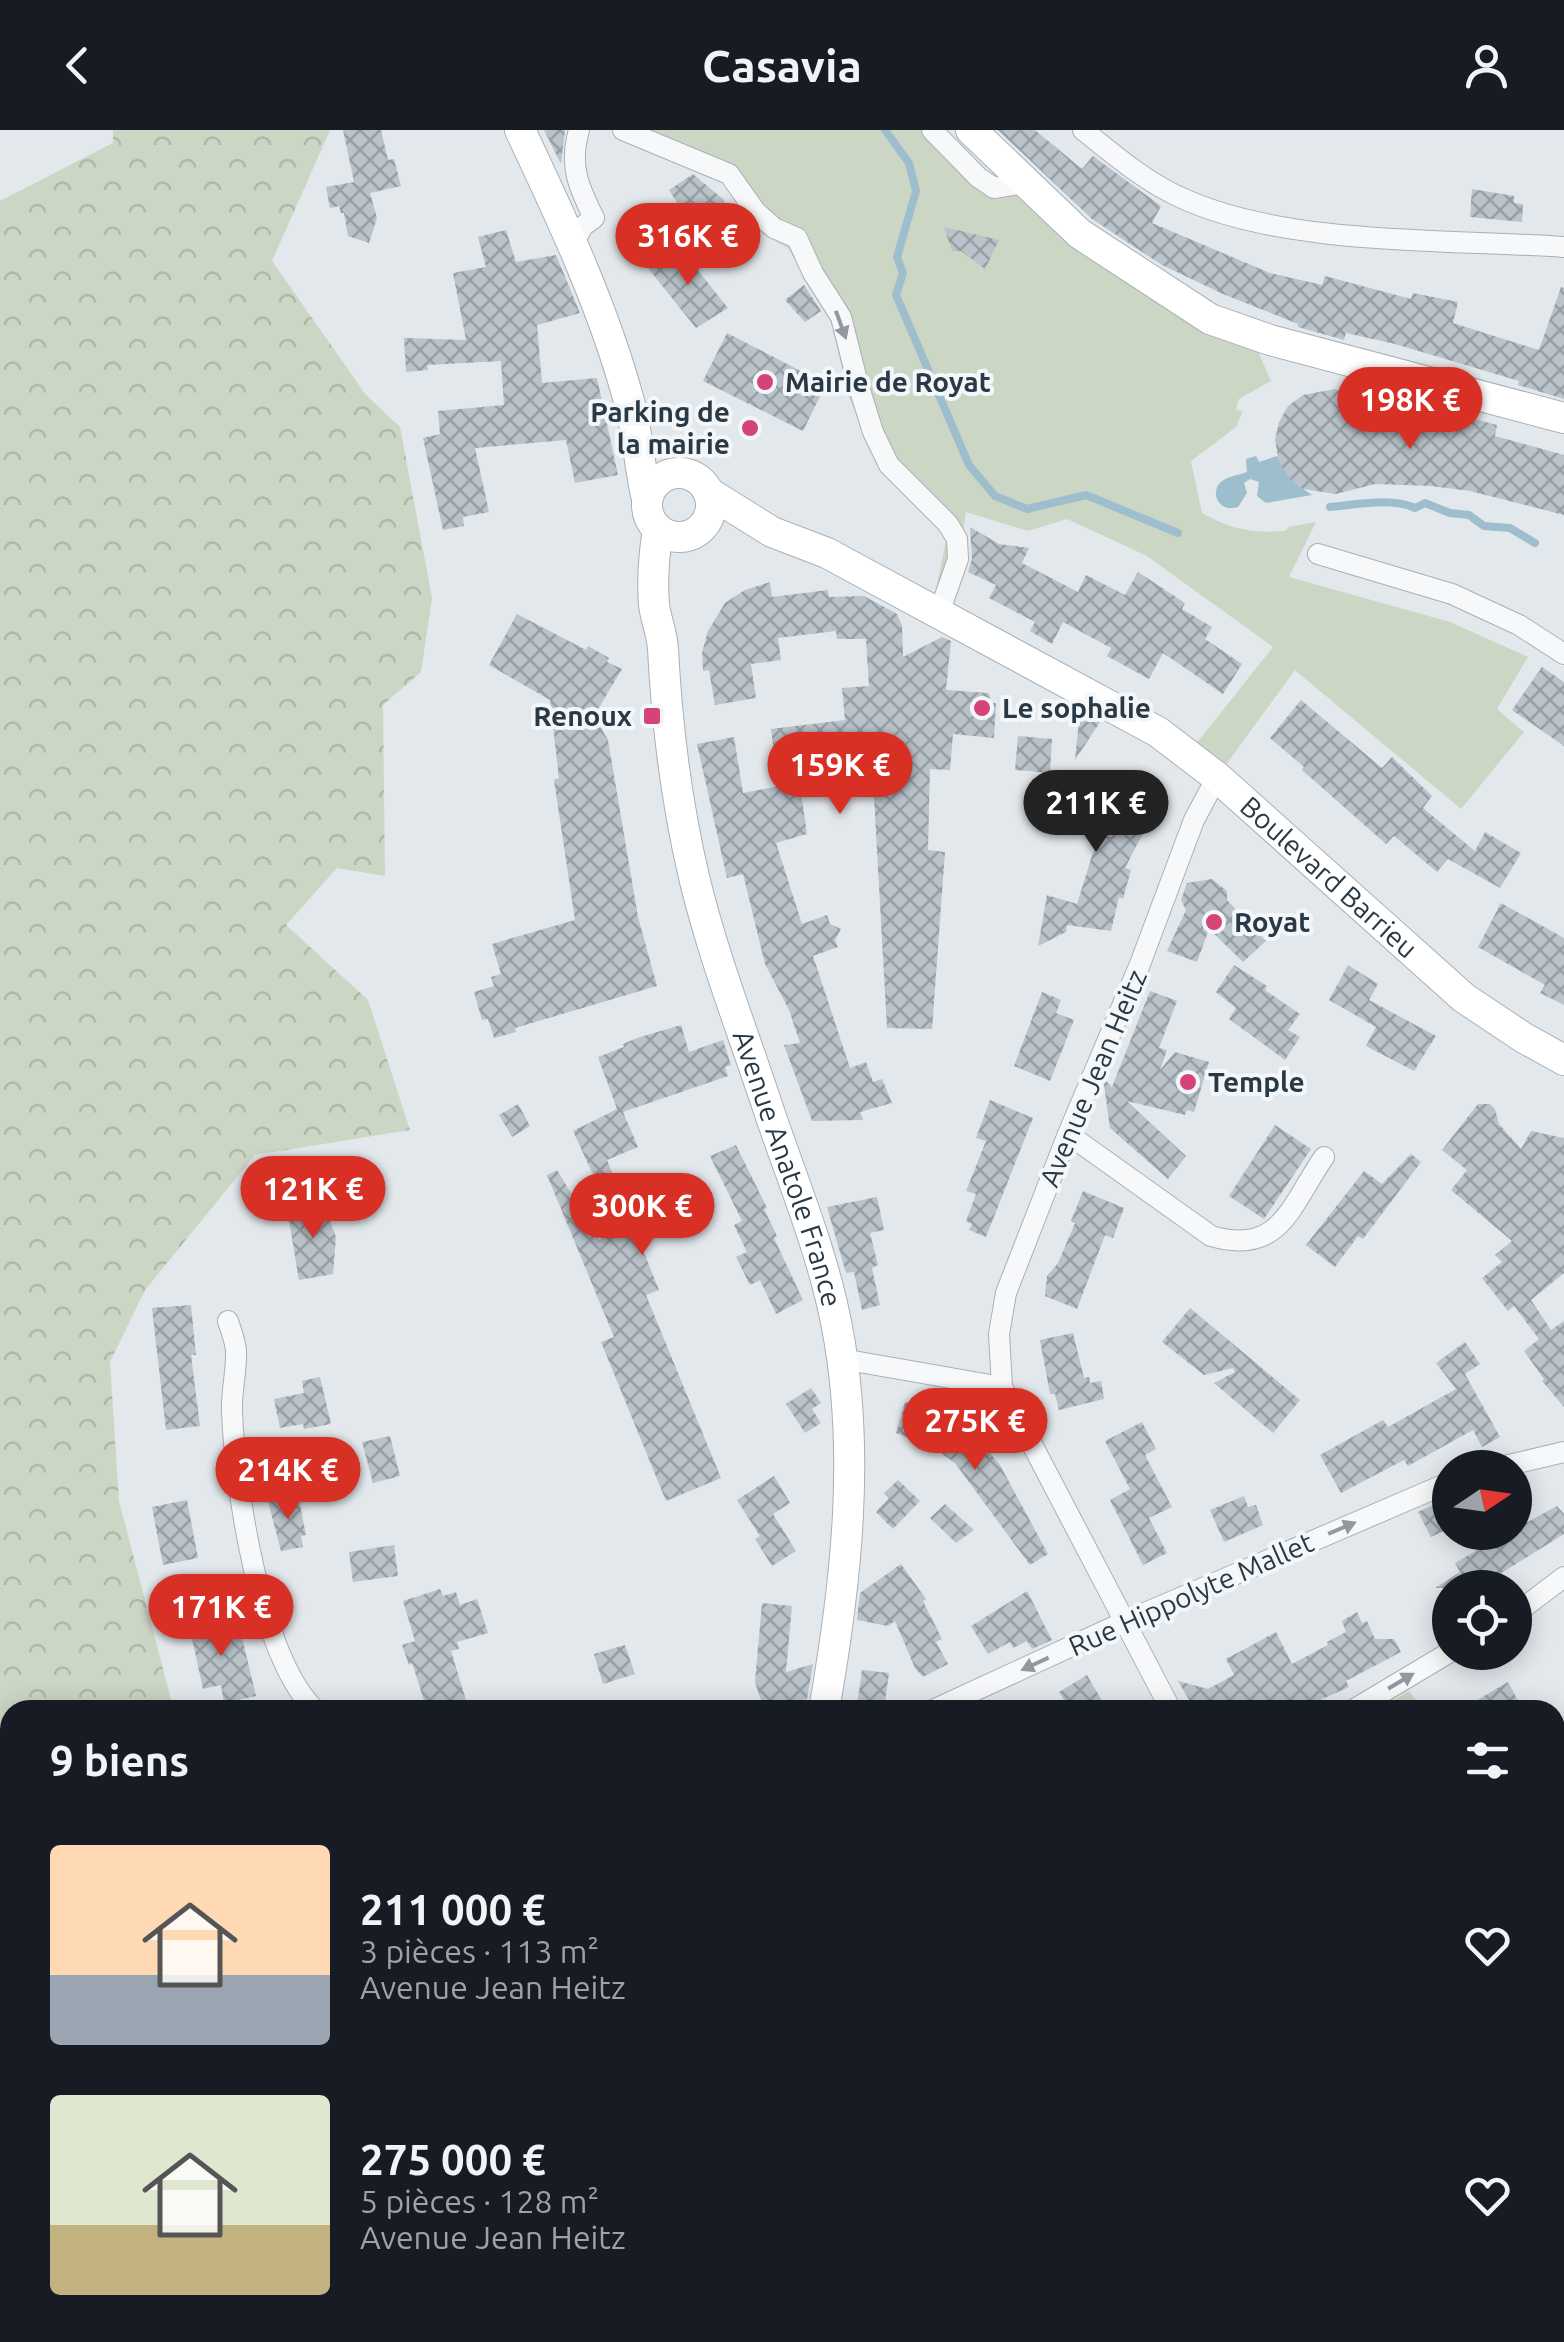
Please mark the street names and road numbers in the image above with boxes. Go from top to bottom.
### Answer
street label: Boulevard Barrieu [1235,790,1424,964]
street label: Avenue Jean Heitz [1033,965,1152,1191]
street label: Avenue Anatole France [728,1026,848,1310]
street label: Rue Hippolyte Mallet [1064,1526,1318,1661]

